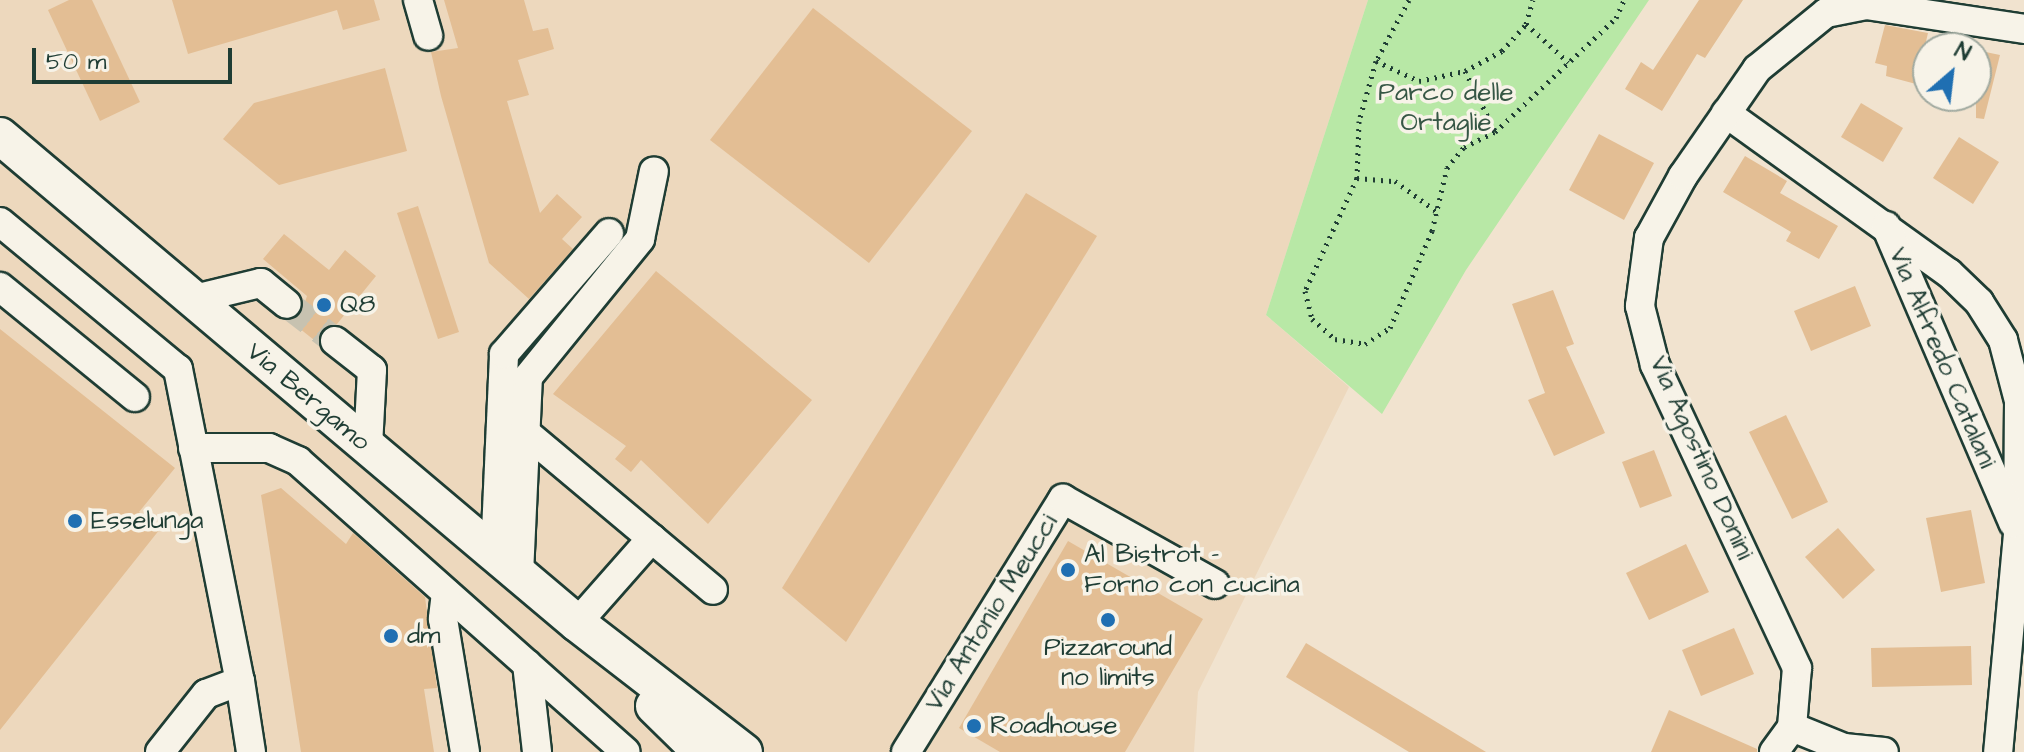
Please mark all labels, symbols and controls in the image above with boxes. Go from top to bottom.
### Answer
scale bar [36,32,236,82]
north arrow [1912,32,1992,112]
text: N [1949,35,1976,69]
text: 50 m [46,45,106,79]
park label: Parco delle Ortaglie [1378,77,1514,138]
street label: Via Alfredo Catalani [1881,243,2003,473]
place label: Q8 [340,289,375,321]
marker: Q8 [315,296,333,314]
street label: Via Bergamo [240,336,376,458]
street label: Via Agostino Donini [1642,351,1760,565]
place label: Esselunga [91,505,203,537]
street label: Via Antonio Meucci [919,509,1065,717]
marker: Esselunga [66,512,84,530]
place label: Al Bistrot - Forno con cucina [1084,539,1300,600]
marker: Al Bistrot - Forno con cucina [1059,561,1077,579]
marker: Pizzaround no limits [1099,611,1117,629]
place label: dm [407,620,441,652]
marker: dm [382,627,400,645]
place label: Pizzaround no limits [1044,632,1172,694]
place label: Roadhouse [990,710,1118,742]
marker: Roadhouse [965,717,983,735]

